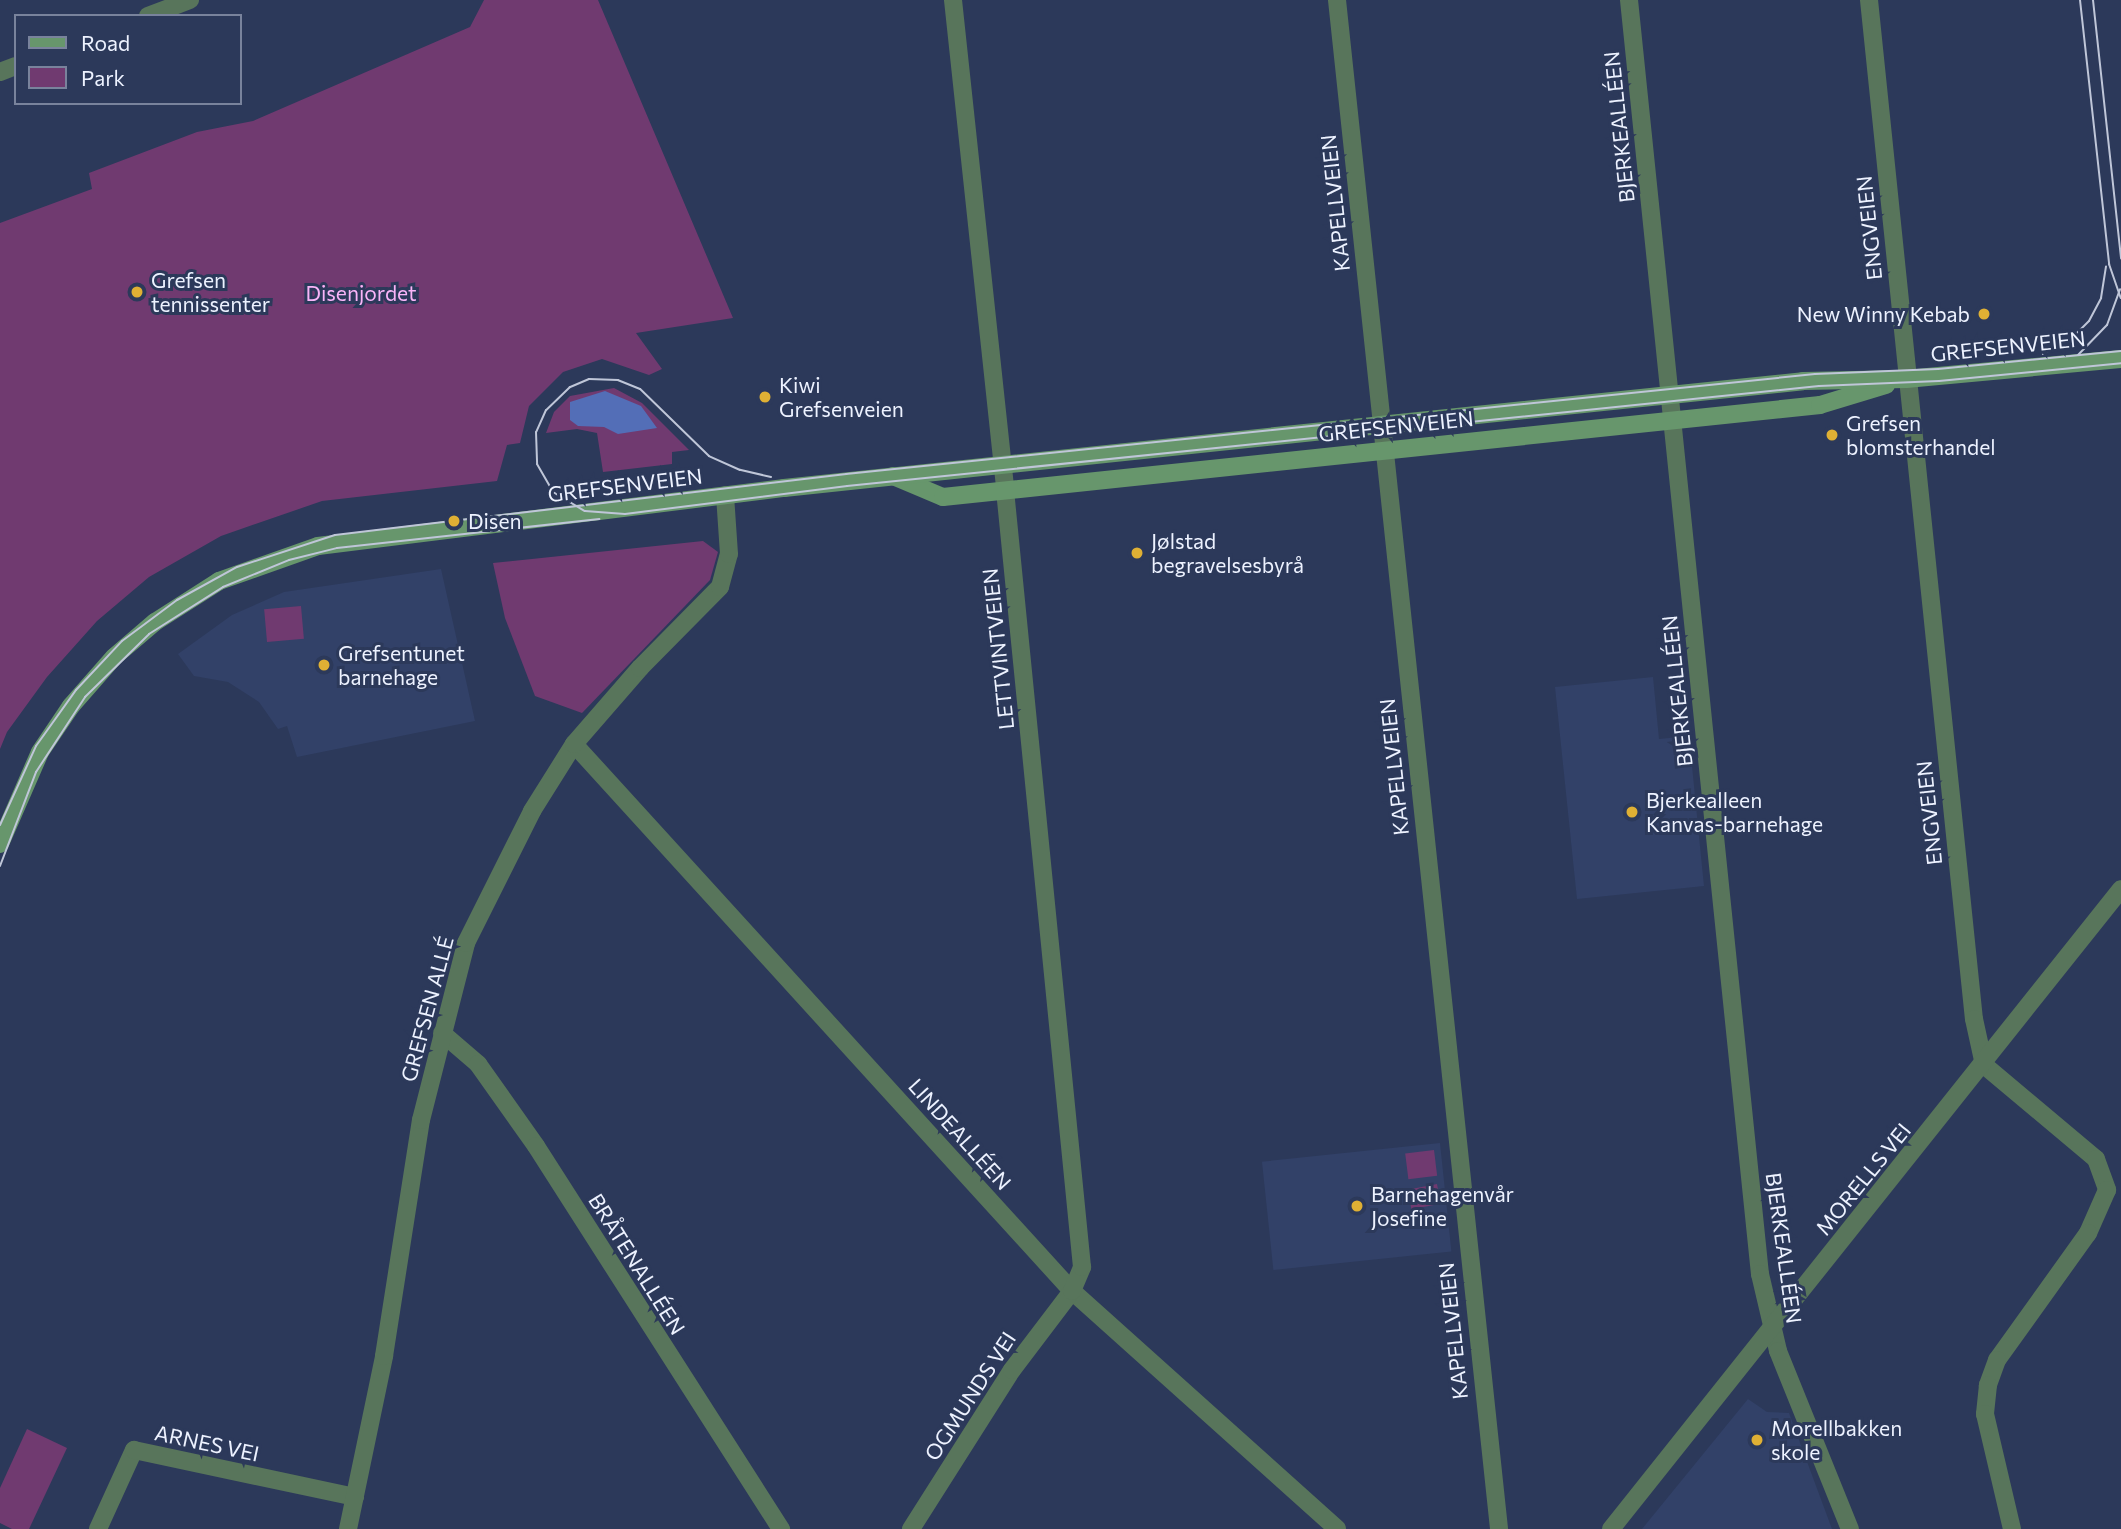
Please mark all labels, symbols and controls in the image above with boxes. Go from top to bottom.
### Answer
legend [14,14,242,105]
text: Road [81,30,130,55]
street label: BJERKEALLÉEN [1599,50,1639,204]
text: Park [81,65,125,90]
street label: KAPELLVEIEN [1315,133,1355,273]
street label: ENGVEIEN [1851,175,1887,281]
place label: Grefsen tennissenter [151,267,270,317]
park label: Disenjordet [305,280,417,306]
marker: Grefsen tennissenter [129,284,145,300]
place label: New Winny Kebab [1797,301,1970,327]
marker: New Winny Kebab [1976,306,1992,322]
street label: GREFSENVEIEN [1929,325,2087,367]
place label: Kiwi Grefsenveien [779,372,904,422]
marker: Kiwi Grefsenveien [757,389,773,405]
street label: GREFSENVEIEN [1317,405,1475,447]
place label: Grefsen blomsterhandel [1846,410,1996,460]
marker: Grefsen blomsterhandel [1824,427,1840,443]
street label: GREFSENVEIEN [546,463,704,507]
place label: Disen [468,508,522,534]
marker: Disen [446,513,462,529]
place label: Jølstad begravelsesbyrå [1151,528,1304,578]
marker: Jølstad begravelsesbyrå [1129,545,1145,561]
street label: LETTVINTVEIEN [977,567,1019,731]
street label: BJERKEALLÉEN [1657,614,1697,768]
place label: Grefsentunet barnehage [338,640,465,690]
marker: Grefsentunet barnehage [316,657,332,673]
street label: KAPELLVEIEN [1374,697,1414,837]
street label: ENGVEIEN [1911,760,1947,866]
place label: Bjerkealleen Kanvas-barnehage [1646,787,1823,837]
marker: Bjerkealleen Kanvas-barnehage [1624,804,1640,820]
street label: GREFSEN ALLÉ [395,933,459,1085]
street label: LINDEALLÉEN [903,1073,1017,1195]
street label: MORELLS VEI [1810,1118,1916,1240]
street label: BJERKEALLÉEN [1761,1171,1807,1325]
place label: Barnehagenvår Josefine [1371,1181,1514,1231]
street label: BRÅTENALLÉEN [584,1189,690,1339]
marker: Barnehagenvår Josefine [1349,1198,1365,1214]
street label: KAPELLVEIEN [1433,1261,1473,1401]
street label: OGMUNDS VEI [919,1327,1021,1465]
place label: Morellbakken skole [1771,1415,1902,1465]
street label: ARNES VEI [153,1420,261,1466]
marker: Morellbakken skole [1749,1432,1765,1448]

